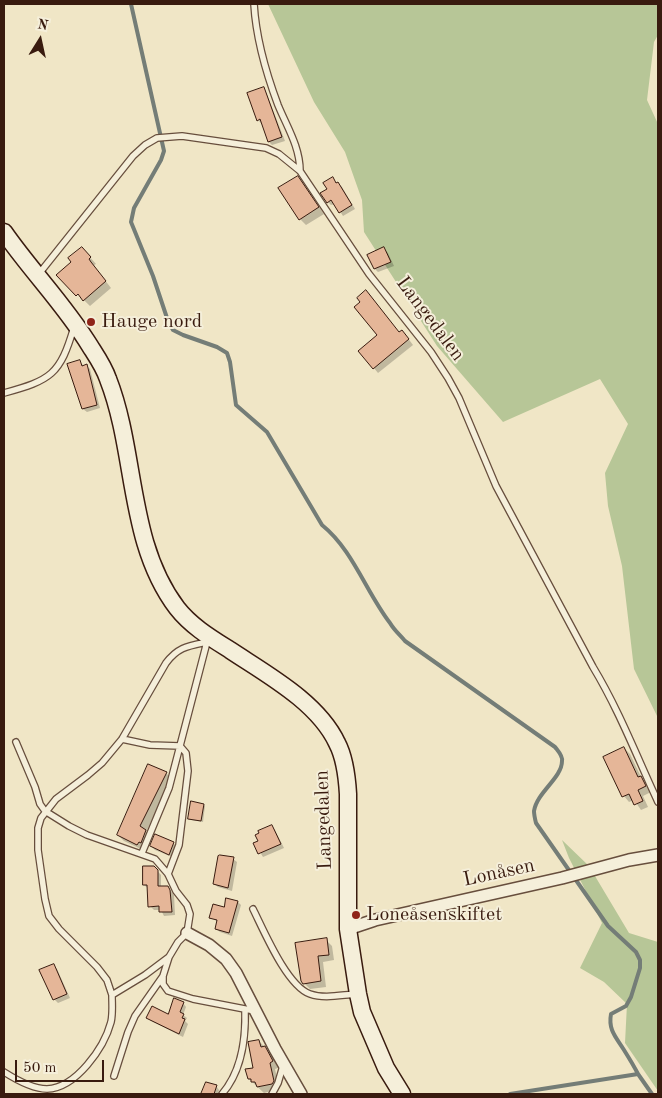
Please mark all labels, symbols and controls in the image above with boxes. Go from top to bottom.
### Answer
north arrow [15,15,65,65]
text: N [36,17,49,33]
street label: Langedalen [390,272,470,366]
place label: Hauge nord [101,310,202,334]
marker: Hauge nord [85,316,97,328]
street label: Langedalen [310,770,338,870]
street label: Lonåsen [461,854,537,892]
place label: Loneåsenskiftet [366,903,502,927]
marker: Loneåsenskiftet [350,909,362,921]
scale bar [18,1050,106,1082]
text: 50 m [23,1061,57,1076]

